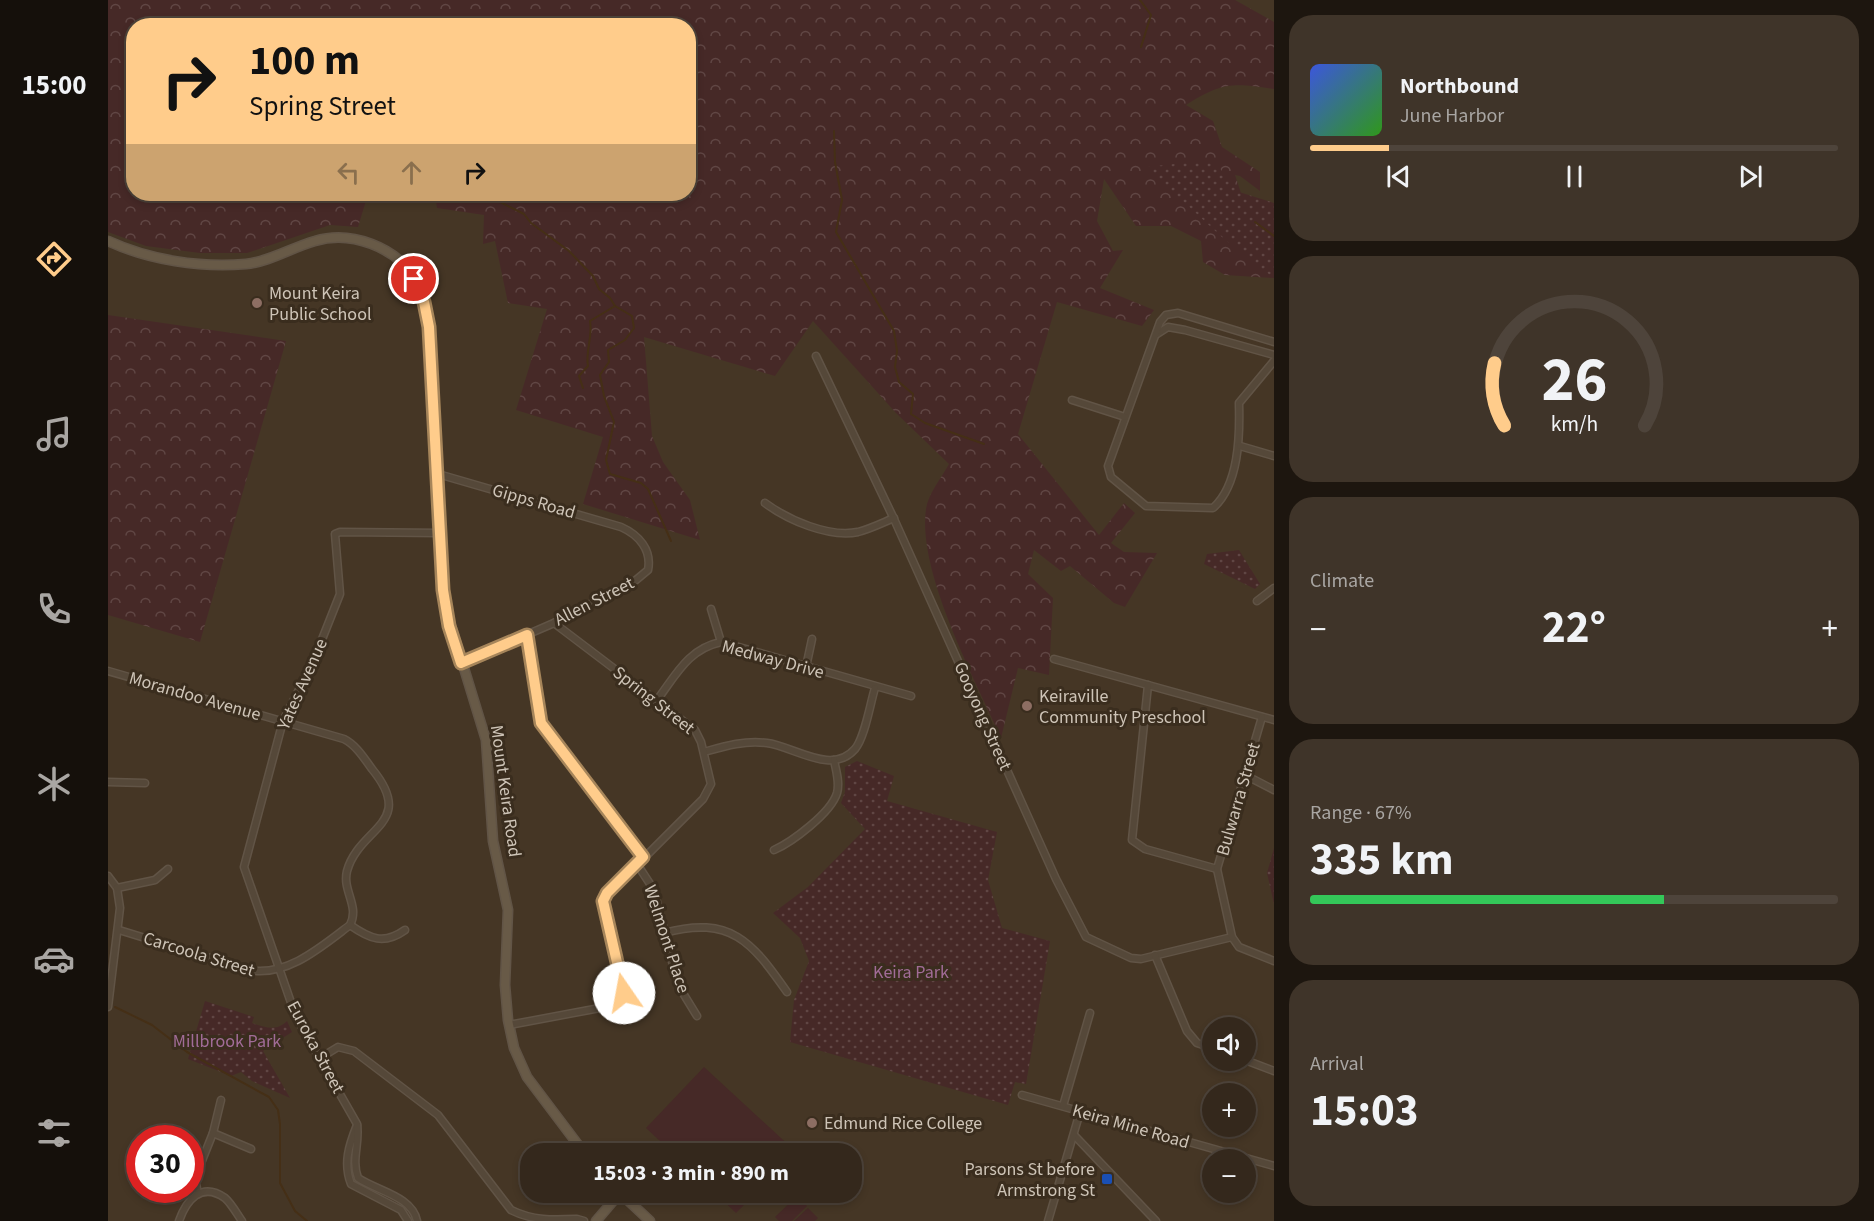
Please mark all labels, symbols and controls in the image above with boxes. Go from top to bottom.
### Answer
text: 100 m [249,31,360,91]
icon: right [150,42,228,120]
text: 15:00 [21,66,87,105]
text: Northbound [1400,70,1519,102]
text: Spring Street [249,87,396,126]
text: June Harbor [1400,102,1504,130]
icon: left [332,156,365,189]
icon: ahead [395,156,428,189]
icon: right [458,156,491,189]
icon: previous [1382,160,1415,193]
icon: pause [1558,160,1591,193]
icon: next [1734,160,1767,193]
icon: directions [33,238,75,280]
pin [388,253,439,304]
icon: arrive [397,262,430,295]
place label: Mount Keira Public School [269,281,371,327]
marker: Mount Keira Public School [250,296,264,310]
text: 26 [1541,336,1607,425]
text: km/h [1550,410,1598,441]
icon: music [33,413,75,455]
street label: Gipps Road [489,478,578,525]
text: Climate [1310,567,1374,595]
street label: Allen Street [550,571,638,632]
icon: phone [33,588,75,630]
text: 22° [1542,596,1606,660]
text: − [1310,606,1326,653]
text: + [1822,606,1838,653]
street label: Yates Avenue [271,634,334,735]
street label: Medway Drive [719,634,827,685]
street label: Gooyong Street [947,658,1018,774]
street label: Spring Street [607,660,700,740]
street label: Morandoo Avenue [126,666,264,727]
place label: Keiraville Community Preschool [1039,684,1206,730]
marker: Keiraville Community Preschool [1020,699,1034,713]
street label: Mount Keira Road [484,724,527,859]
street label: Bulwarra Street [1210,740,1267,859]
icon: climate [33,763,75,805]
text: Range · 67% [1310,799,1411,827]
text: 335 km [1310,828,1454,892]
street label: Welmont Place [637,882,696,997]
street label: Carcoola Street [140,926,258,983]
icon: car [33,938,75,980]
park label: Keira Park [873,960,949,985]
position arrow [592,961,656,1025]
street label: Euroka Street [281,997,350,1098]
map controls [1202,1017,1256,1203]
button: sound [1202,1017,1256,1071]
park label: Millbrook Park [173,1029,281,1054]
text: Arrival [1310,1050,1364,1078]
text: 15:03 [1310,1079,1419,1143]
button: + [1202,1083,1256,1137]
street label: Keira Mine Road [1069,1098,1192,1155]
place label: Edmund Rice College [824,1111,982,1136]
icon: filters [33,1112,75,1154]
marker: Edmund Rice College [805,1116,819,1130]
speed limit sign: 30 [126,1125,204,1203]
button: − [1202,1149,1256,1203]
text: 15:03 · 3 min · 890 m [593,1157,789,1189]
place label: Parsons St before Armstrong St [965,1157,1095,1203]
marker: Parsons St before Armstrong St [1100,1172,1114,1186]

